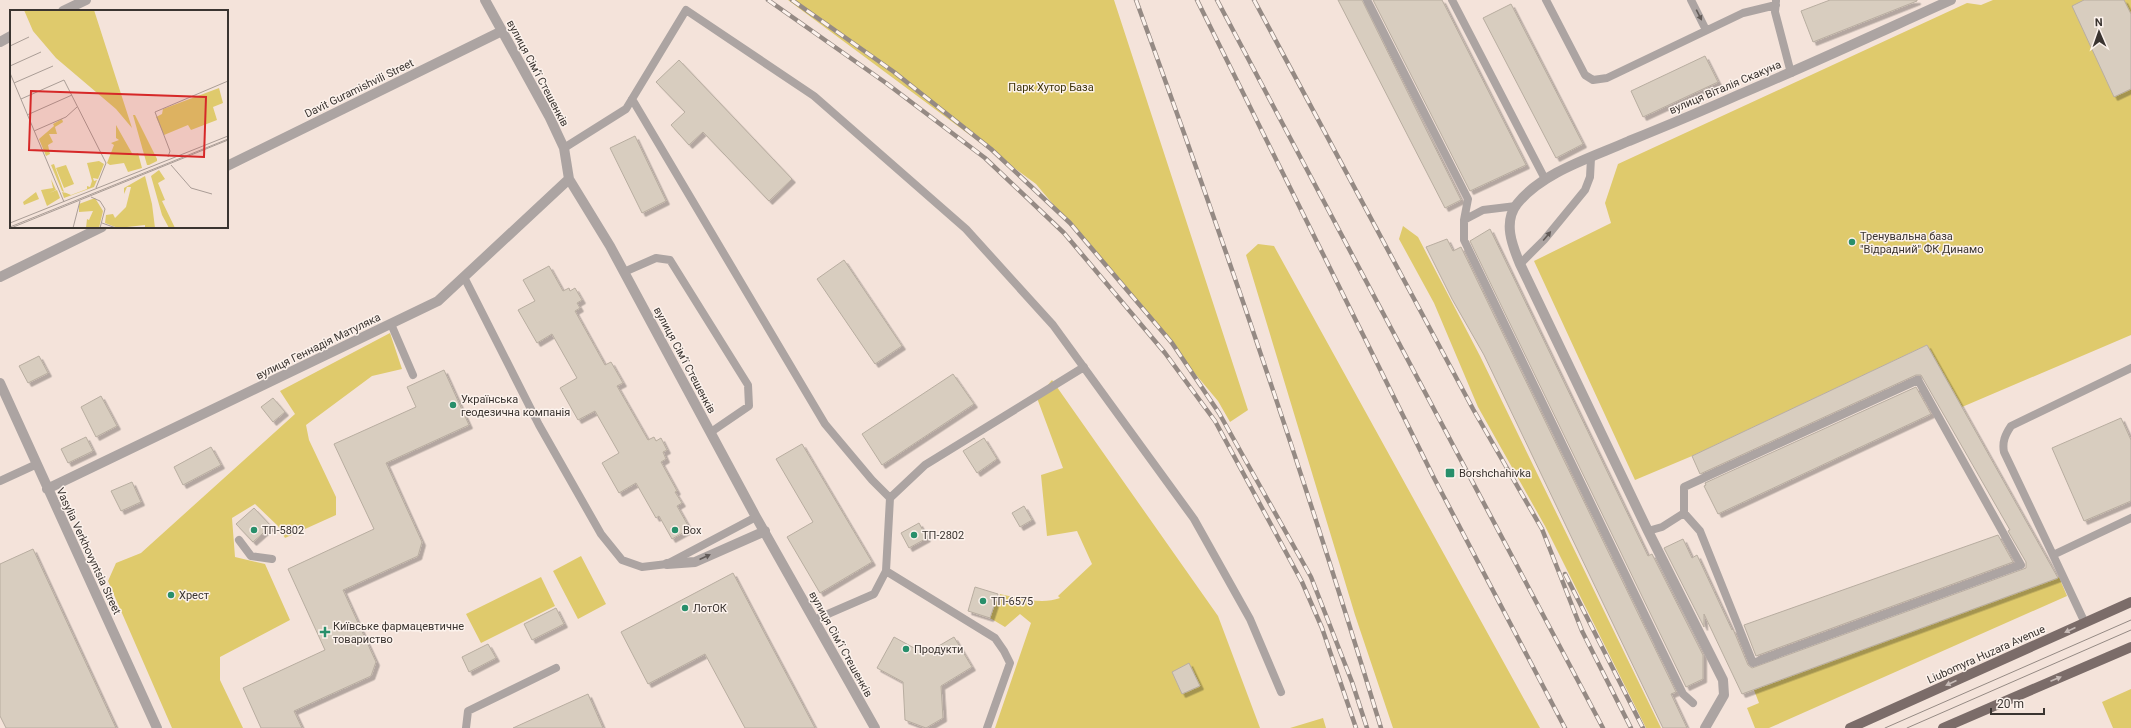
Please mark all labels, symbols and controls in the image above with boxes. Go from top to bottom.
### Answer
one-way arrow [1696,9,1702,21]
inset map [10,10,228,228]
north arrow [2079,12,2119,52]
text: N [2095,16,2103,29]
street label: вулиця Сімʼї Стешенків [504,18,571,129]
street label: Davit Guramishvili Street [303,56,416,121]
street label: вулиця Віталія Скакуна [1667,58,1783,117]
park label: Парк Хутор База [1008,81,1094,94]
place label: Тренувальна база "Відрадний" ФК Динамо [1860,230,1983,256]
one-way arrow [1542,231,1551,241]
marker: Тренувальна база "Відрадний" ФК Динамо [1847,237,1857,247]
street label: вулиця Сімʼї Стешенків [651,305,718,416]
street label: вулиця Геннадія Матуляка [254,311,383,382]
place label: Українська геодезична компанія [461,393,570,419]
marker: Українська геодезична компанія [448,400,458,410]
marker: Borshchahivka [1444,467,1456,479]
place label: Borshchahivka [1459,467,1531,480]
street label: Vasylia Verkhovyntsia Street [53,486,124,617]
place label: ТП-5802 [262,524,304,537]
place label: Box [683,524,702,537]
marker: ТП-5802 [249,525,259,535]
marker: Box [670,525,680,535]
place label: ТП-2802 [922,529,964,542]
marker: ТП-2802 [909,530,919,540]
one-way arrow [700,554,712,560]
place label: Хрест [179,589,210,602]
street label: вулиця Сімʼї Стешенків [806,589,875,699]
marker: Хрест [166,590,176,600]
place label: ТП-6575 [991,595,1033,608]
marker: ТП-6575 [978,596,988,606]
place label: ЛотОК [693,602,728,615]
marker: ЛотОК [680,603,690,613]
place label: Київське фармацевтичне товариство [333,620,464,646]
street label: Liubomyra Huzara Avenue [1925,622,2047,686]
marker: Київське фармацевтичне товариство [320,627,330,637]
one-way arrow [2064,627,2075,633]
place label: Продукти [914,643,963,656]
marker: Продукти [901,644,911,654]
one-way arrow [2050,676,2062,682]
one-way arrow [1946,680,1957,686]
scale bar [1991,690,2044,716]
text: 20 m [1997,697,2024,711]

